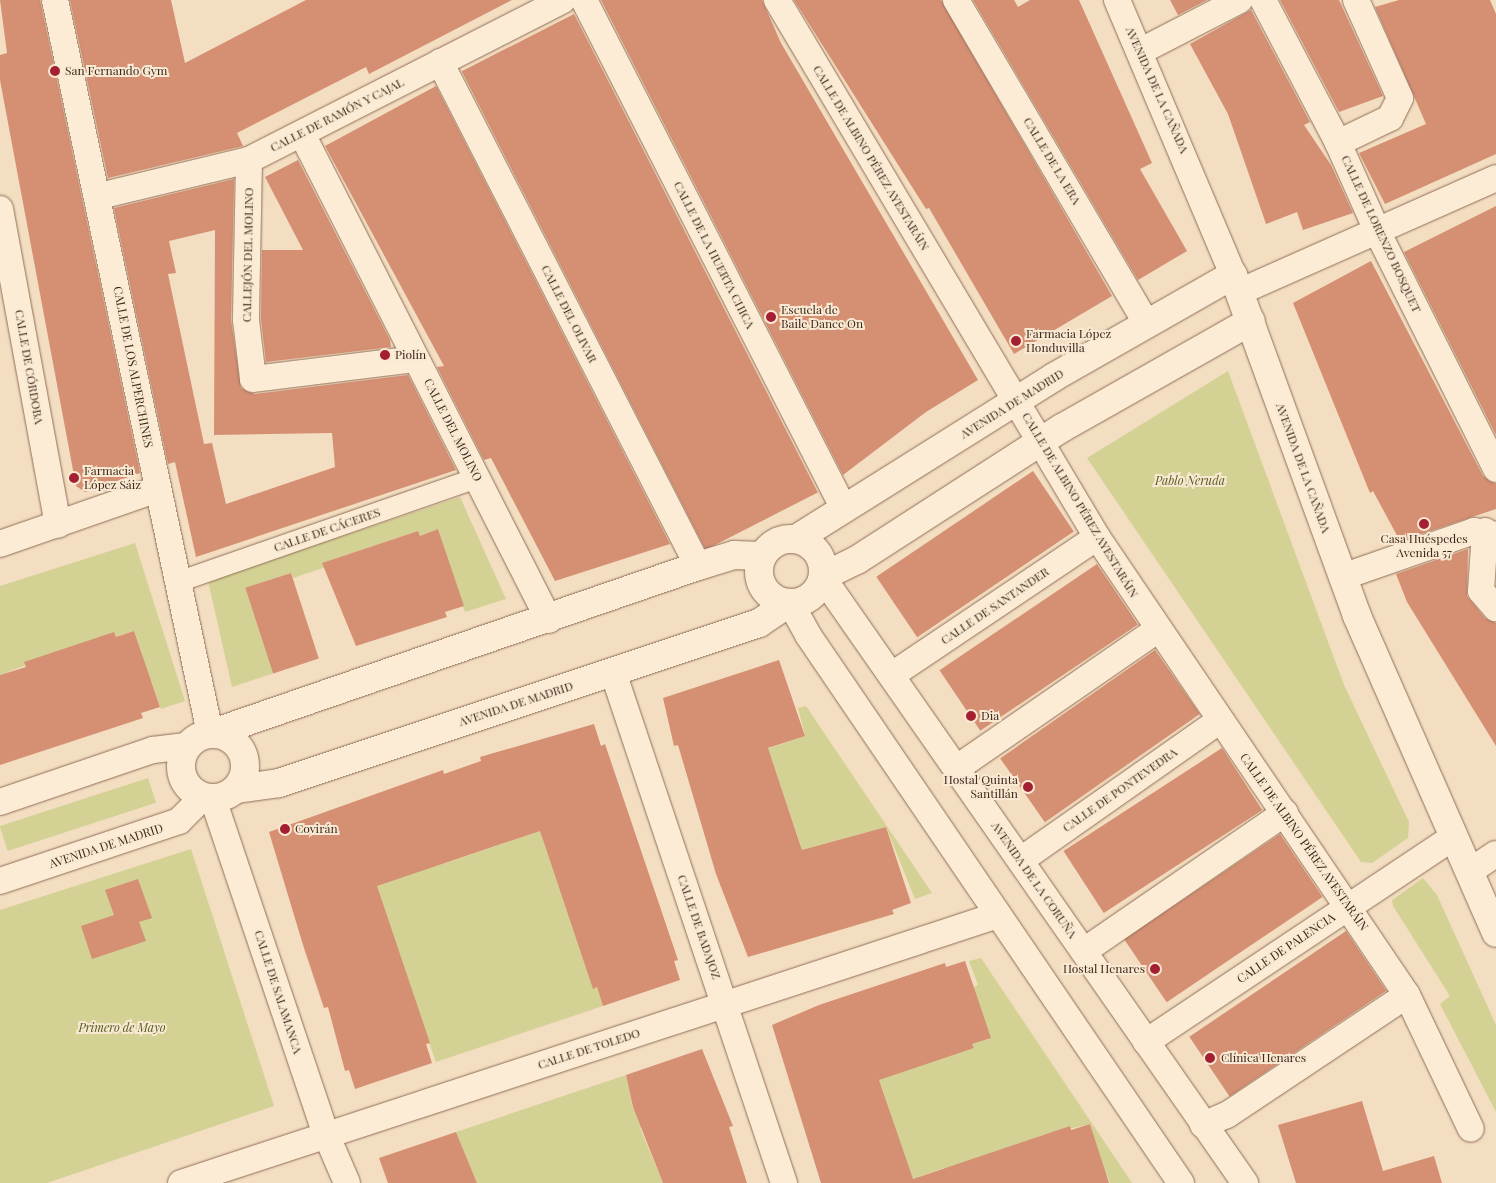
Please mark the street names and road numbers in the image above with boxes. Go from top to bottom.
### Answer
street label: AVENIDA DE LA CAÑADA [1123,24,1191,156]
street label: CALLE DE ALBINO PÉREZ AYESTARÁIN [810,63,932,253]
street label: CALLE DE RAMÓN Y CAJAL [268,75,406,155]
street label: CALLE DE LA ERA [1020,115,1084,207]
street label: CALLE DE LORENZO BOSQUET [1338,153,1424,315]
street label: CALLE DE LA HUERTA CHICA [671,179,757,331]
street label: CALLEJÓN DEL MOLINO [240,188,256,322]
street label: CALLE DEL OLIVAR [538,263,600,365]
street label: CALLE DE LOS ALPERCHINES [110,285,156,449]
street label: CALLE DE CÓRDOBA [12,309,46,425]
street label: AVENIDA DE MADRID [958,366,1066,442]
street label: CALLE DEL MOLINO [421,376,485,484]
street label: AVENIDA DE LA CAÑADA [1273,401,1333,535]
street label: CALLE DE ALBINO PÉREZ AYESTARÁIN [1019,410,1141,600]
street label: CALLE DE CÁCERES [272,505,382,555]
street label: CALLE DE SANTANDER [938,564,1052,648]
street label: AVENIDA DE MADRID [457,679,575,729]
street label: CALLE DE PONTEVEDRA [1060,745,1180,835]
street label: CALLE DE ALBINO PÉREZ AYESTARÁIN [1237,750,1371,934]
street label: AVENIDA DE LA CORUÑA [988,819,1080,941]
street label: AVENIDA DE MADRID [47,821,165,871]
street label: CALLE DE BADAJOZ [674,873,724,981]
street label: CALLE DE PALENCIA [1234,910,1338,986]
street label: CALLE DE SALAMANCA [251,928,305,1056]
street label: CALLE DE TOLEDO [536,1026,642,1072]

